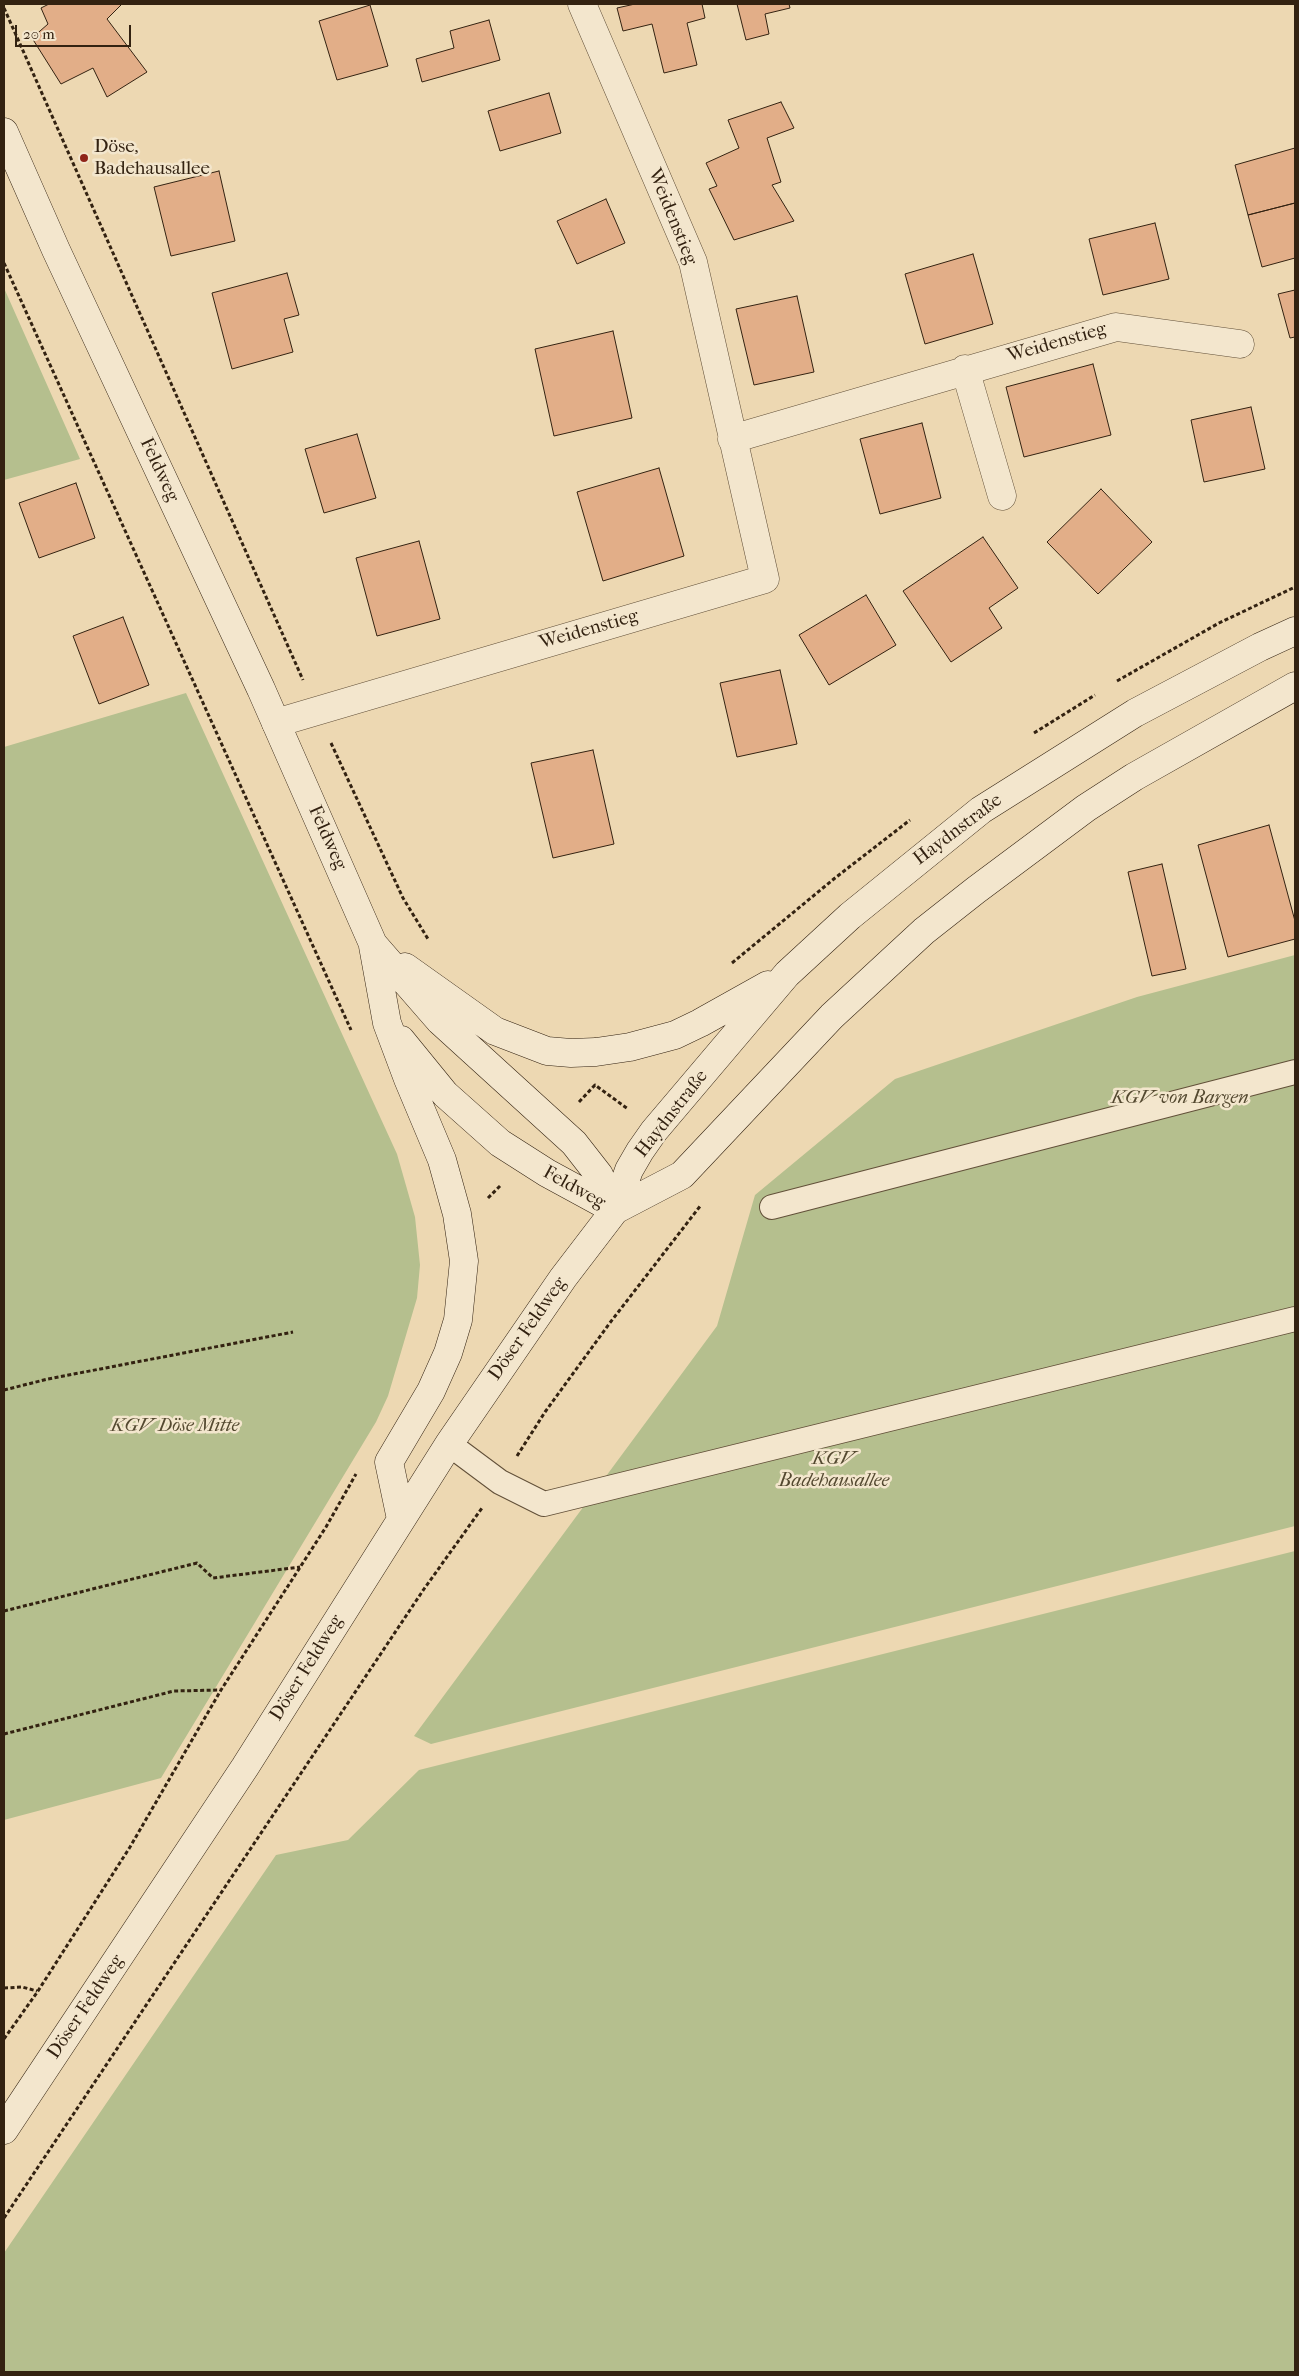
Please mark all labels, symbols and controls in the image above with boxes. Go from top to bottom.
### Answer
scale bar [18,15,134,47]
text: 20 m [23,25,55,43]
place label: Döse, Badehausallee [94,136,210,180]
marker: Döse, Badehausallee [78,152,90,164]
street label: Weidenstieg [642,166,702,268]
street label: Weidenstieg [1005,318,1109,368]
street label: Feldweg [134,434,184,506]
street label: Weidenstieg [537,605,641,655]
street label: Haydnstraße [909,789,1007,871]
street label: Feldweg [303,802,351,874]
street label: Haydnstraße [631,1066,713,1162]
park label: KGV von Bargen [1111,1087,1249,1109]
street label: Feldweg [539,1162,609,1214]
street label: Döser Feldweg [484,1273,572,1385]
park label: KGV Döse Mitte [111,1415,239,1437]
park label: KGV Badehausallee [779,1448,889,1492]
street label: Döser Feldweg [265,1611,349,1725]
street label: Döser Feldweg [43,1951,129,2063]

